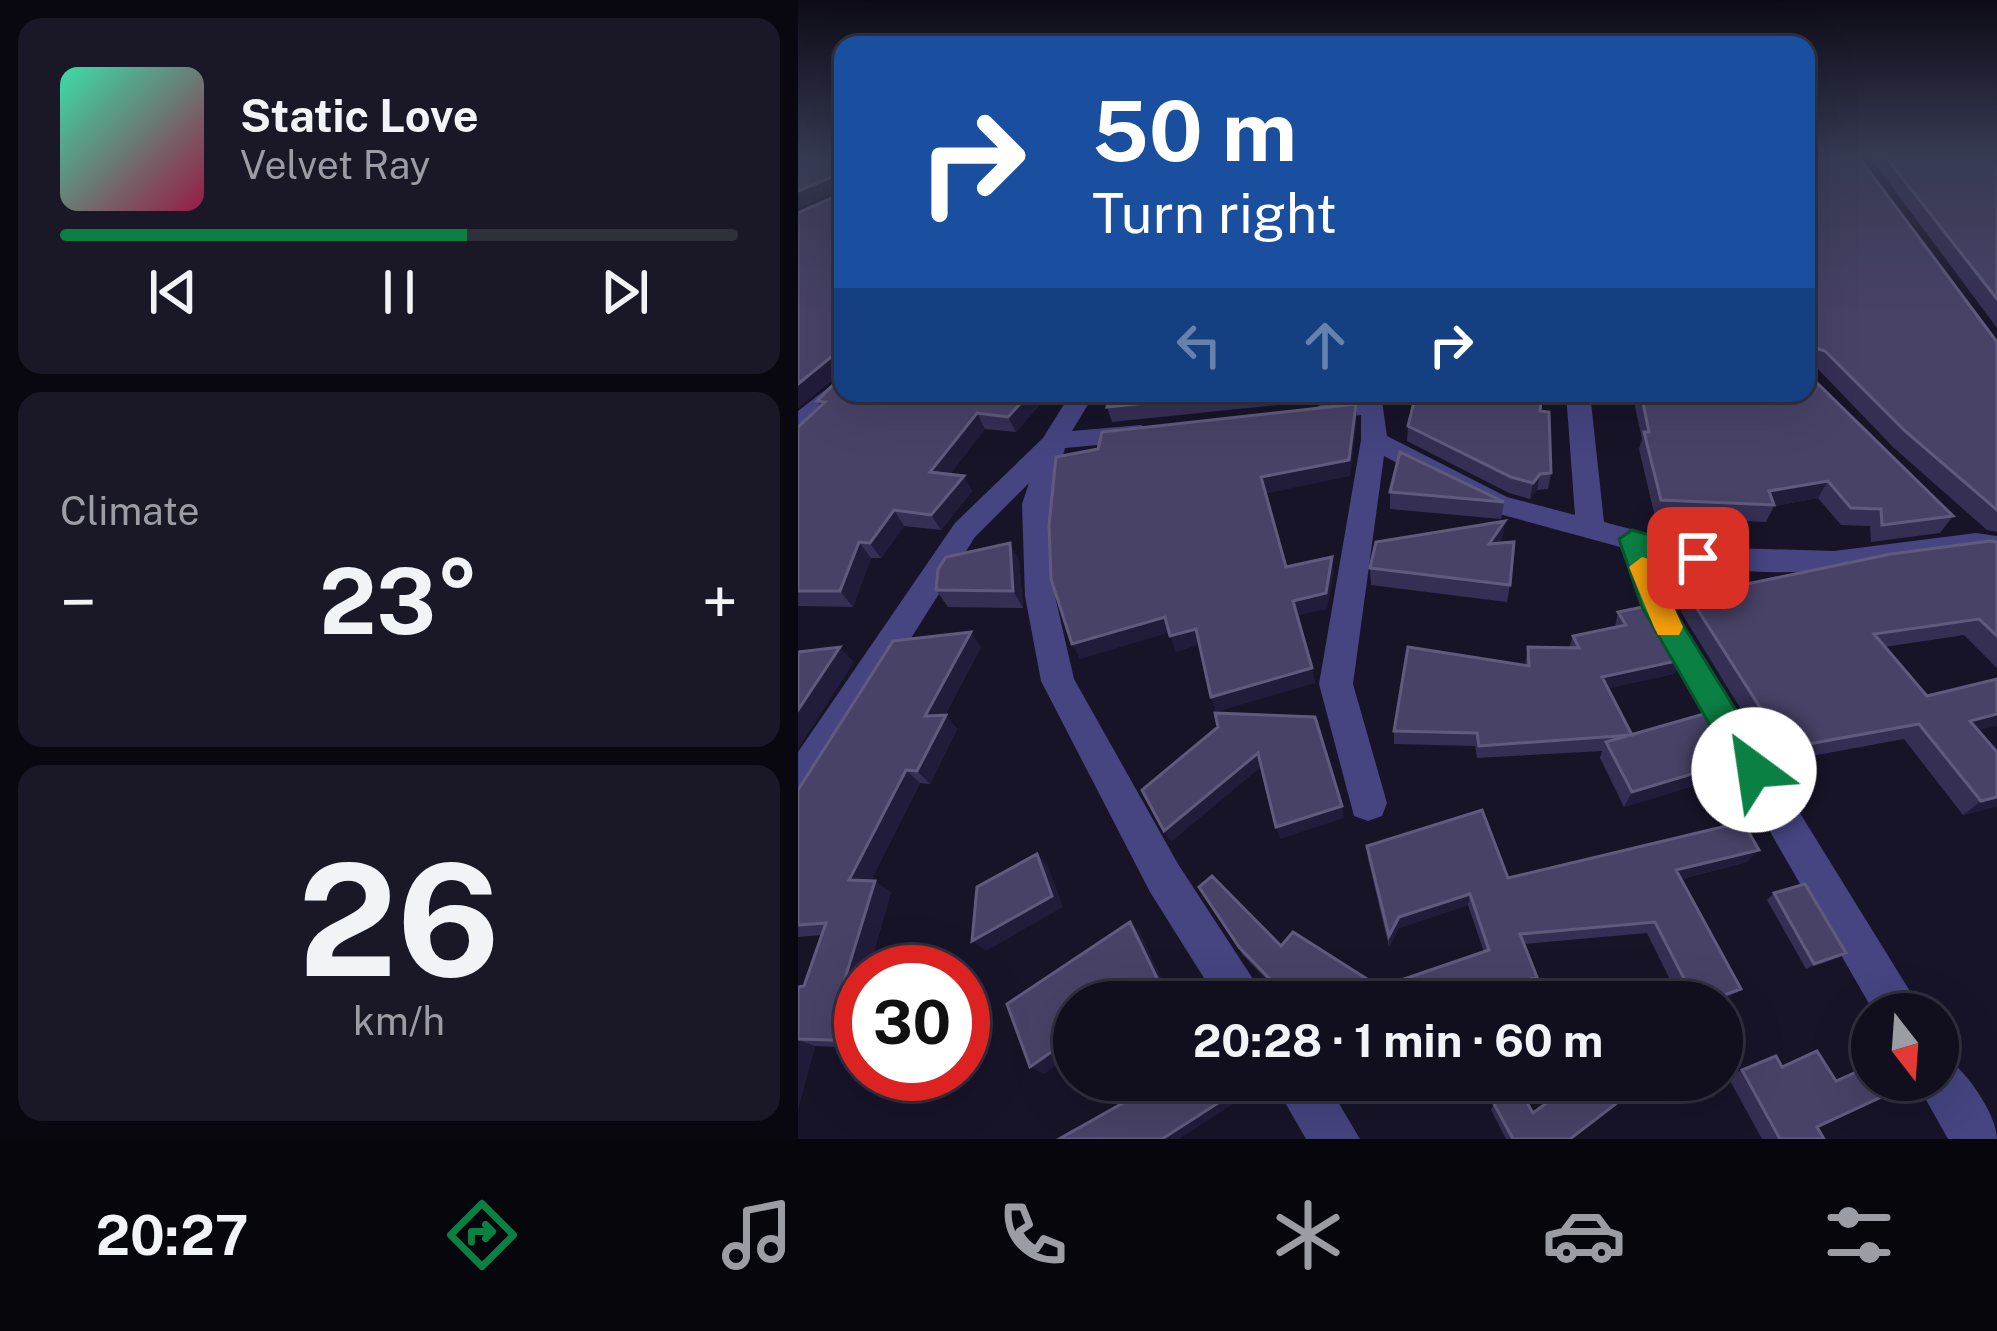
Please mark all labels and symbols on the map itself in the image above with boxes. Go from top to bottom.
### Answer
pin [1647,507,1749,609]
position arrow [1691,707,1817,833]
speed limit sign: 30 [834,945,990,1101]
north arrow [1851,993,1959,1101]

